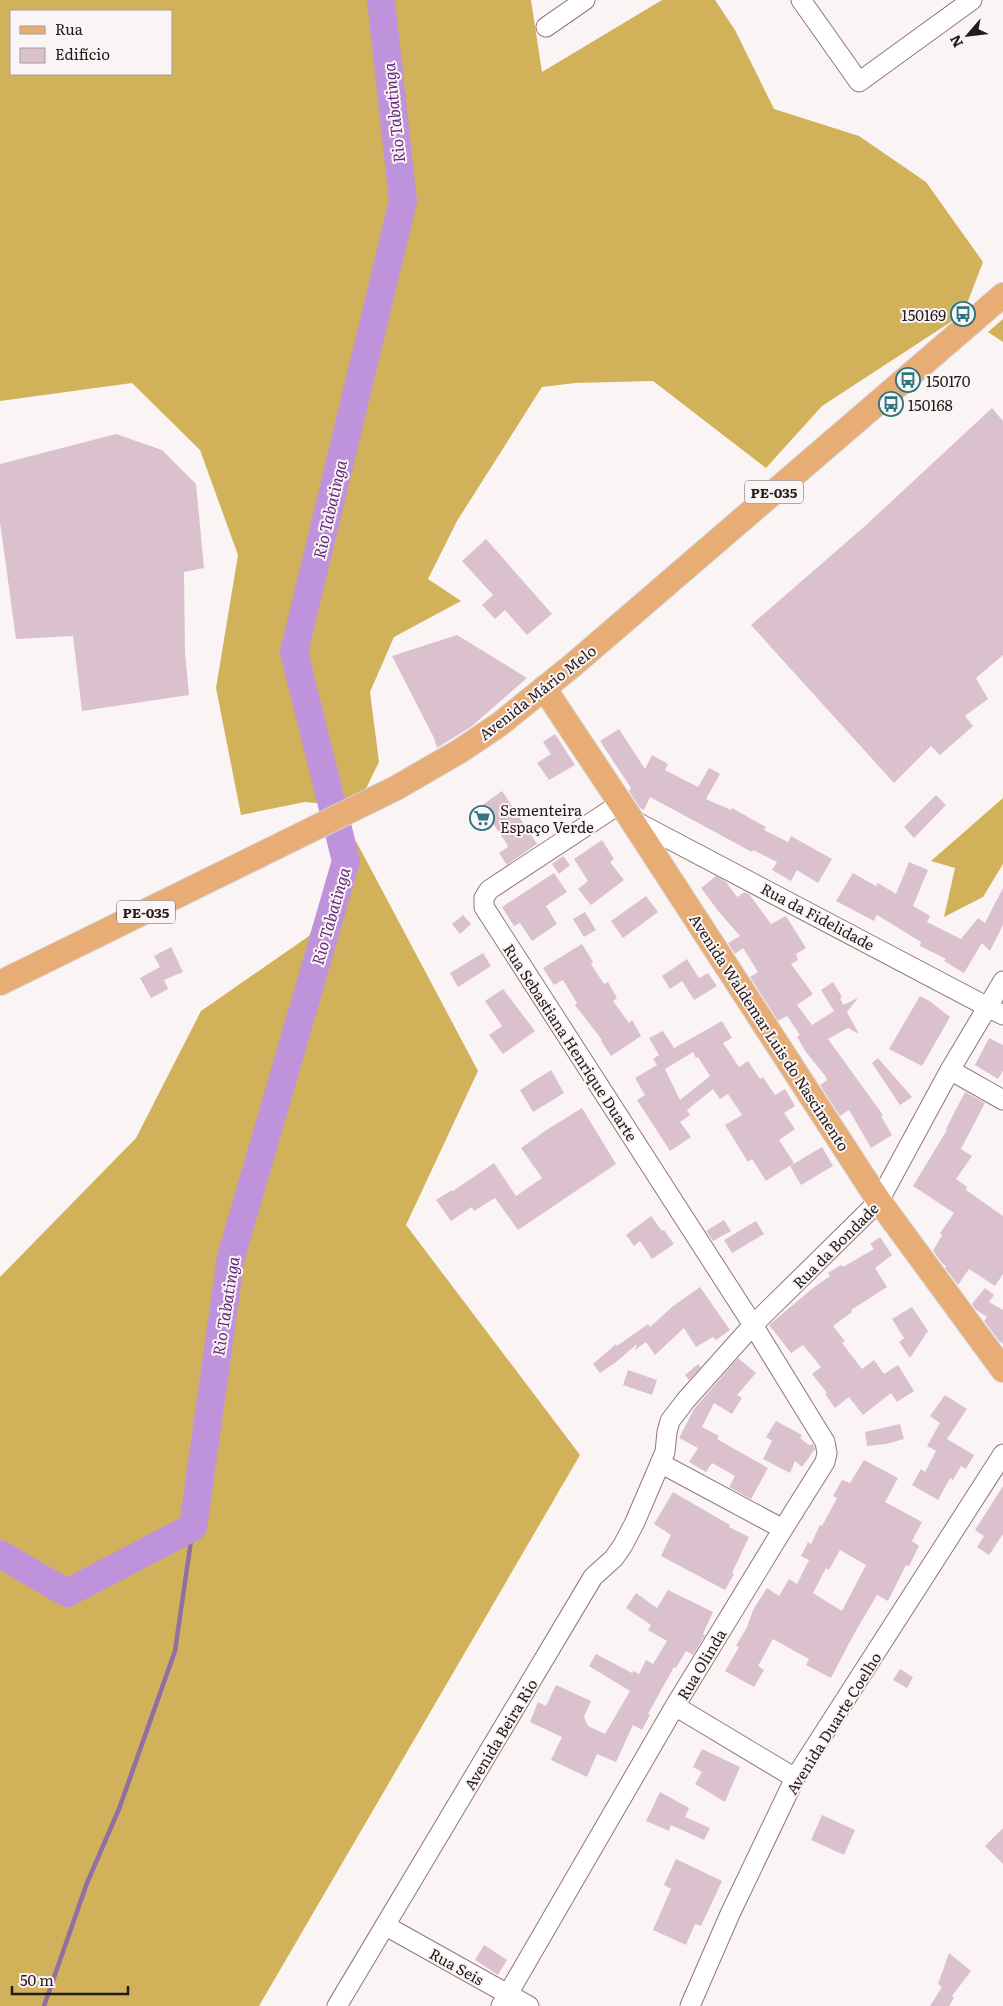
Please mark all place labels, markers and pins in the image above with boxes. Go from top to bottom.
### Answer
bus stop icon: 150169 [950,301,976,327]
place label: 150169 [902,303,946,326]
bus stop icon: 150170 [895,367,921,393]
place label: 150170 [926,369,971,392]
bus stop icon: 150168 [878,391,904,417]
place label: 150168 [908,393,953,416]
place label: Sementeira Espaço Verde [500,798,594,838]
supermarket icon: Sementeira Espaço Verde [469,805,495,831]

